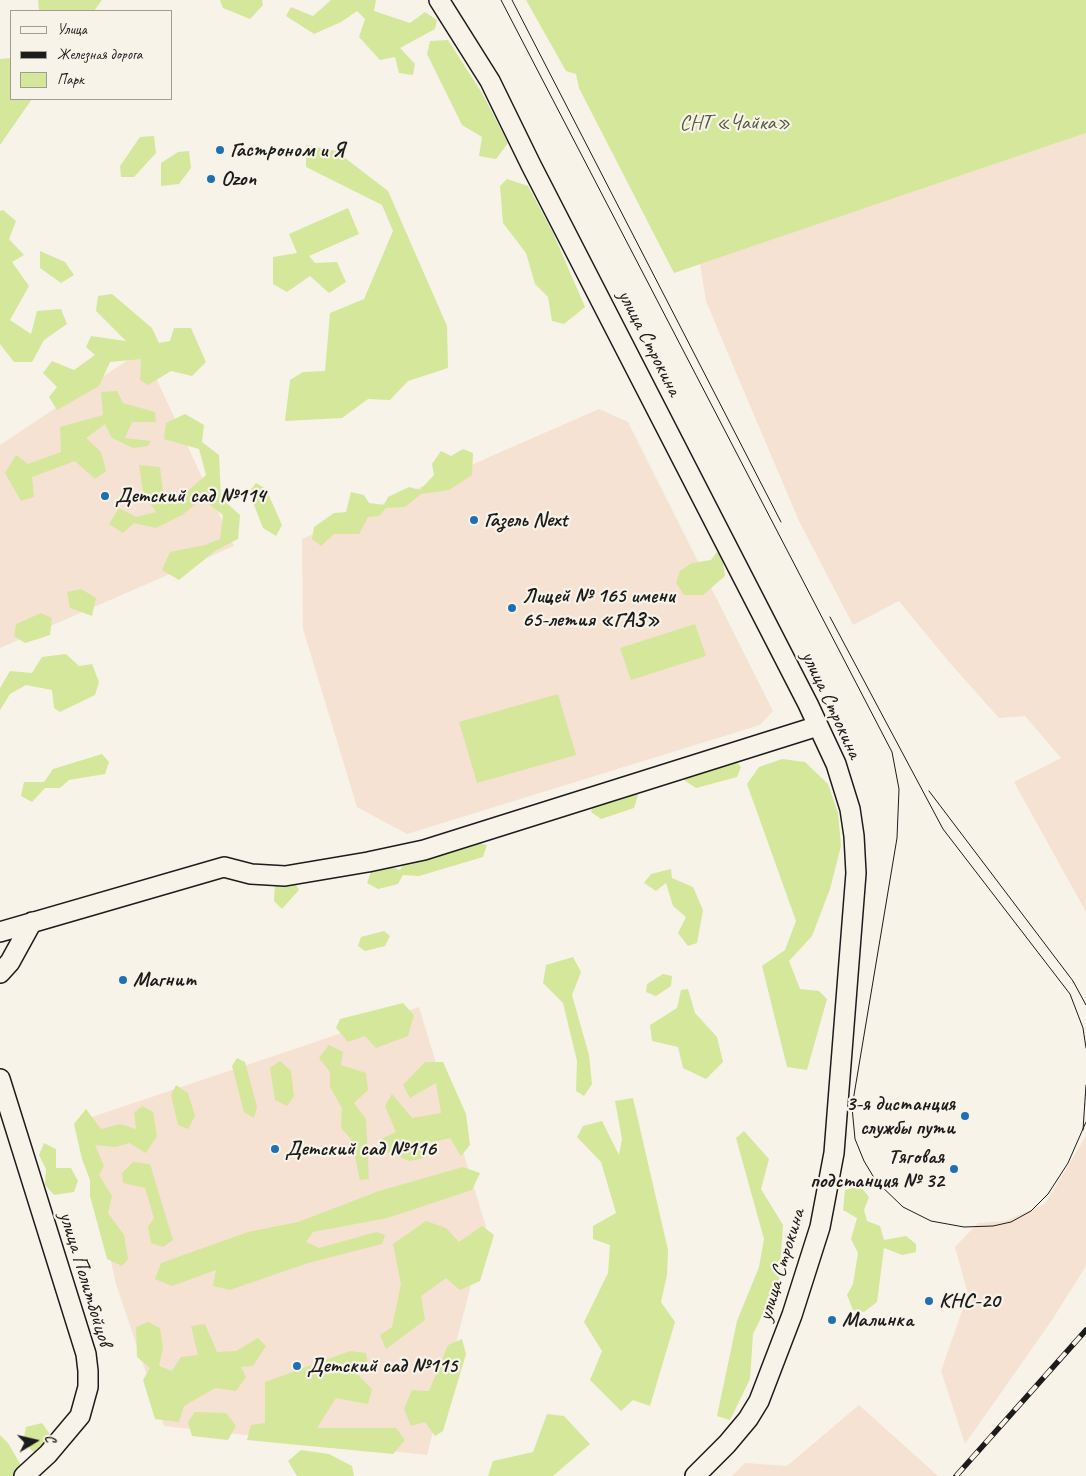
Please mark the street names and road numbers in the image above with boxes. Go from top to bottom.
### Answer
street label: улица Строкина [611,286,687,400]
street label: улица Строкина [795,647,867,763]
street label: улица Строкина [753,1206,811,1324]
street label: улица Политбойцов [53,1209,117,1349]

